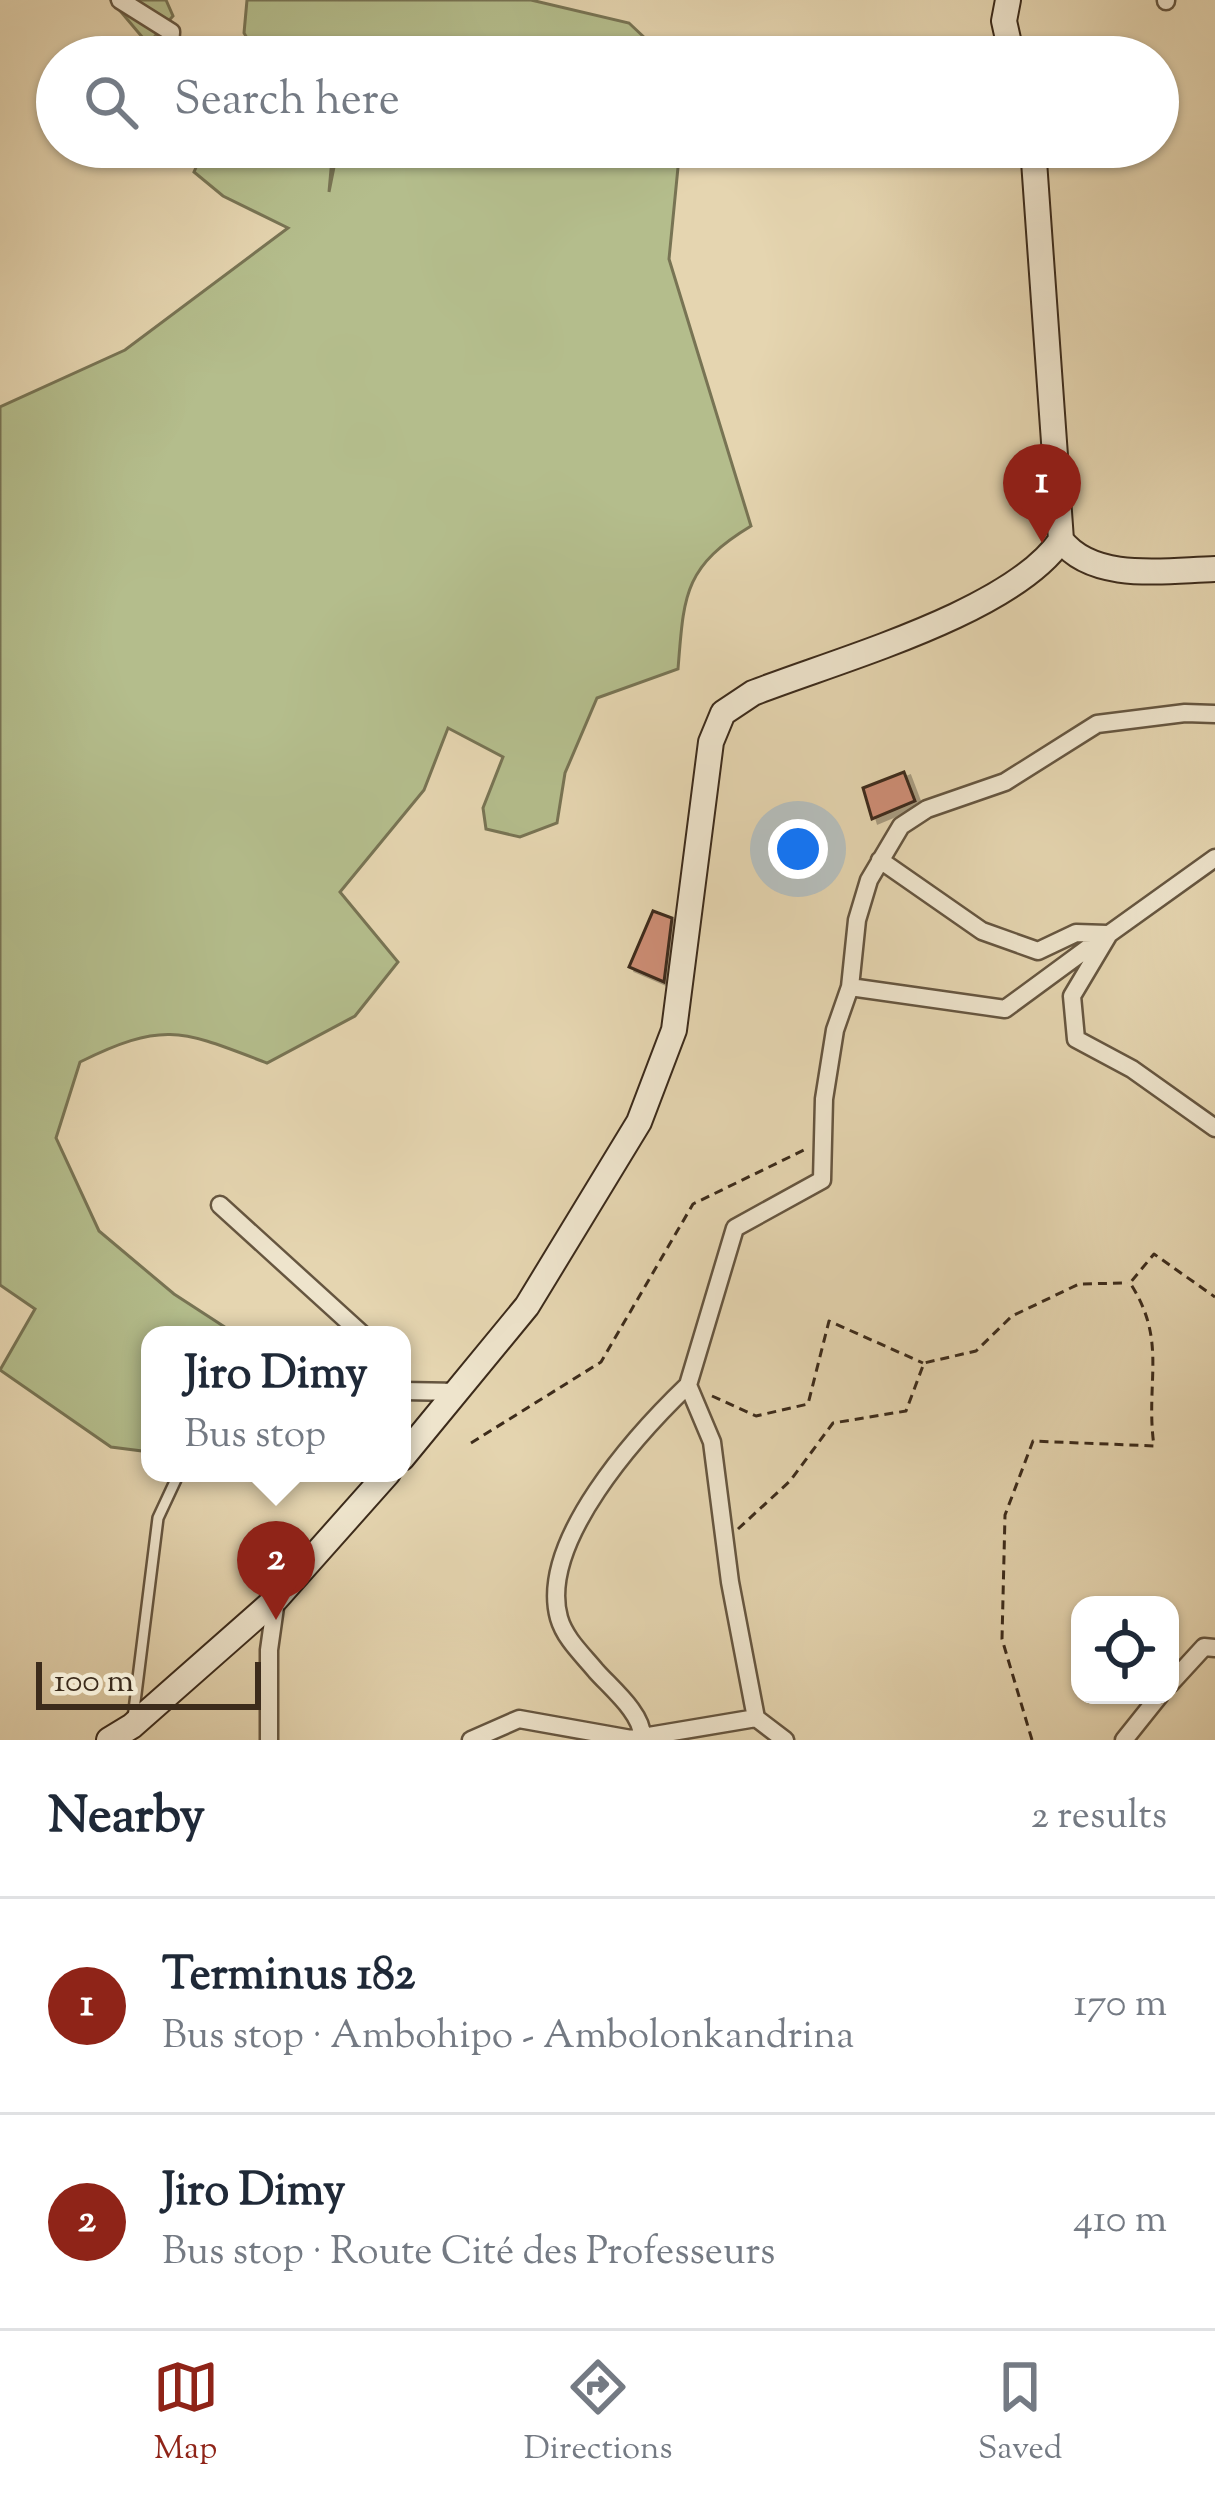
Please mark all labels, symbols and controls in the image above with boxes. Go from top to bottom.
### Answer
search box [36,36,1179,168]
icon: search [78,69,144,135]
text: Search here [174,70,400,135]
pin: 1 [1003,444,1081,543]
your location [768,819,828,879]
popup [141,1326,411,1482]
text: Jiro Dimy [184,1344,368,1409]
text: Bus stop [184,1409,326,1465]
pin: 2 [237,1521,315,1620]
map controls [1071,1596,1179,1704]
button: locate [1071,1596,1179,1704]
scale bar [36,1656,261,1709]
text: 100 m [54,1659,134,1707]
text: Nearby [48,1782,205,1855]
text: 2 results [1031,1790,1167,1846]
text: Terminus 182 [162,1945,415,2010]
text: 1 [80,1978,94,2034]
text: 170 m [1074,1978,1167,2034]
text: Bus stop · Ambohipo - Ambolonkandrina [162,2010,854,2066]
text: Jiro Dimy [162,2161,345,2226]
text: 2 [78,2194,96,2250]
text: 410 m [1073,2194,1167,2250]
text: Bus stop · Route Cité des Professeurs [162,2226,775,2282]
tab: Map [153,2354,219,2474]
tab: Directions [524,2354,673,2474]
tab: Saved [978,2354,1062,2474]

